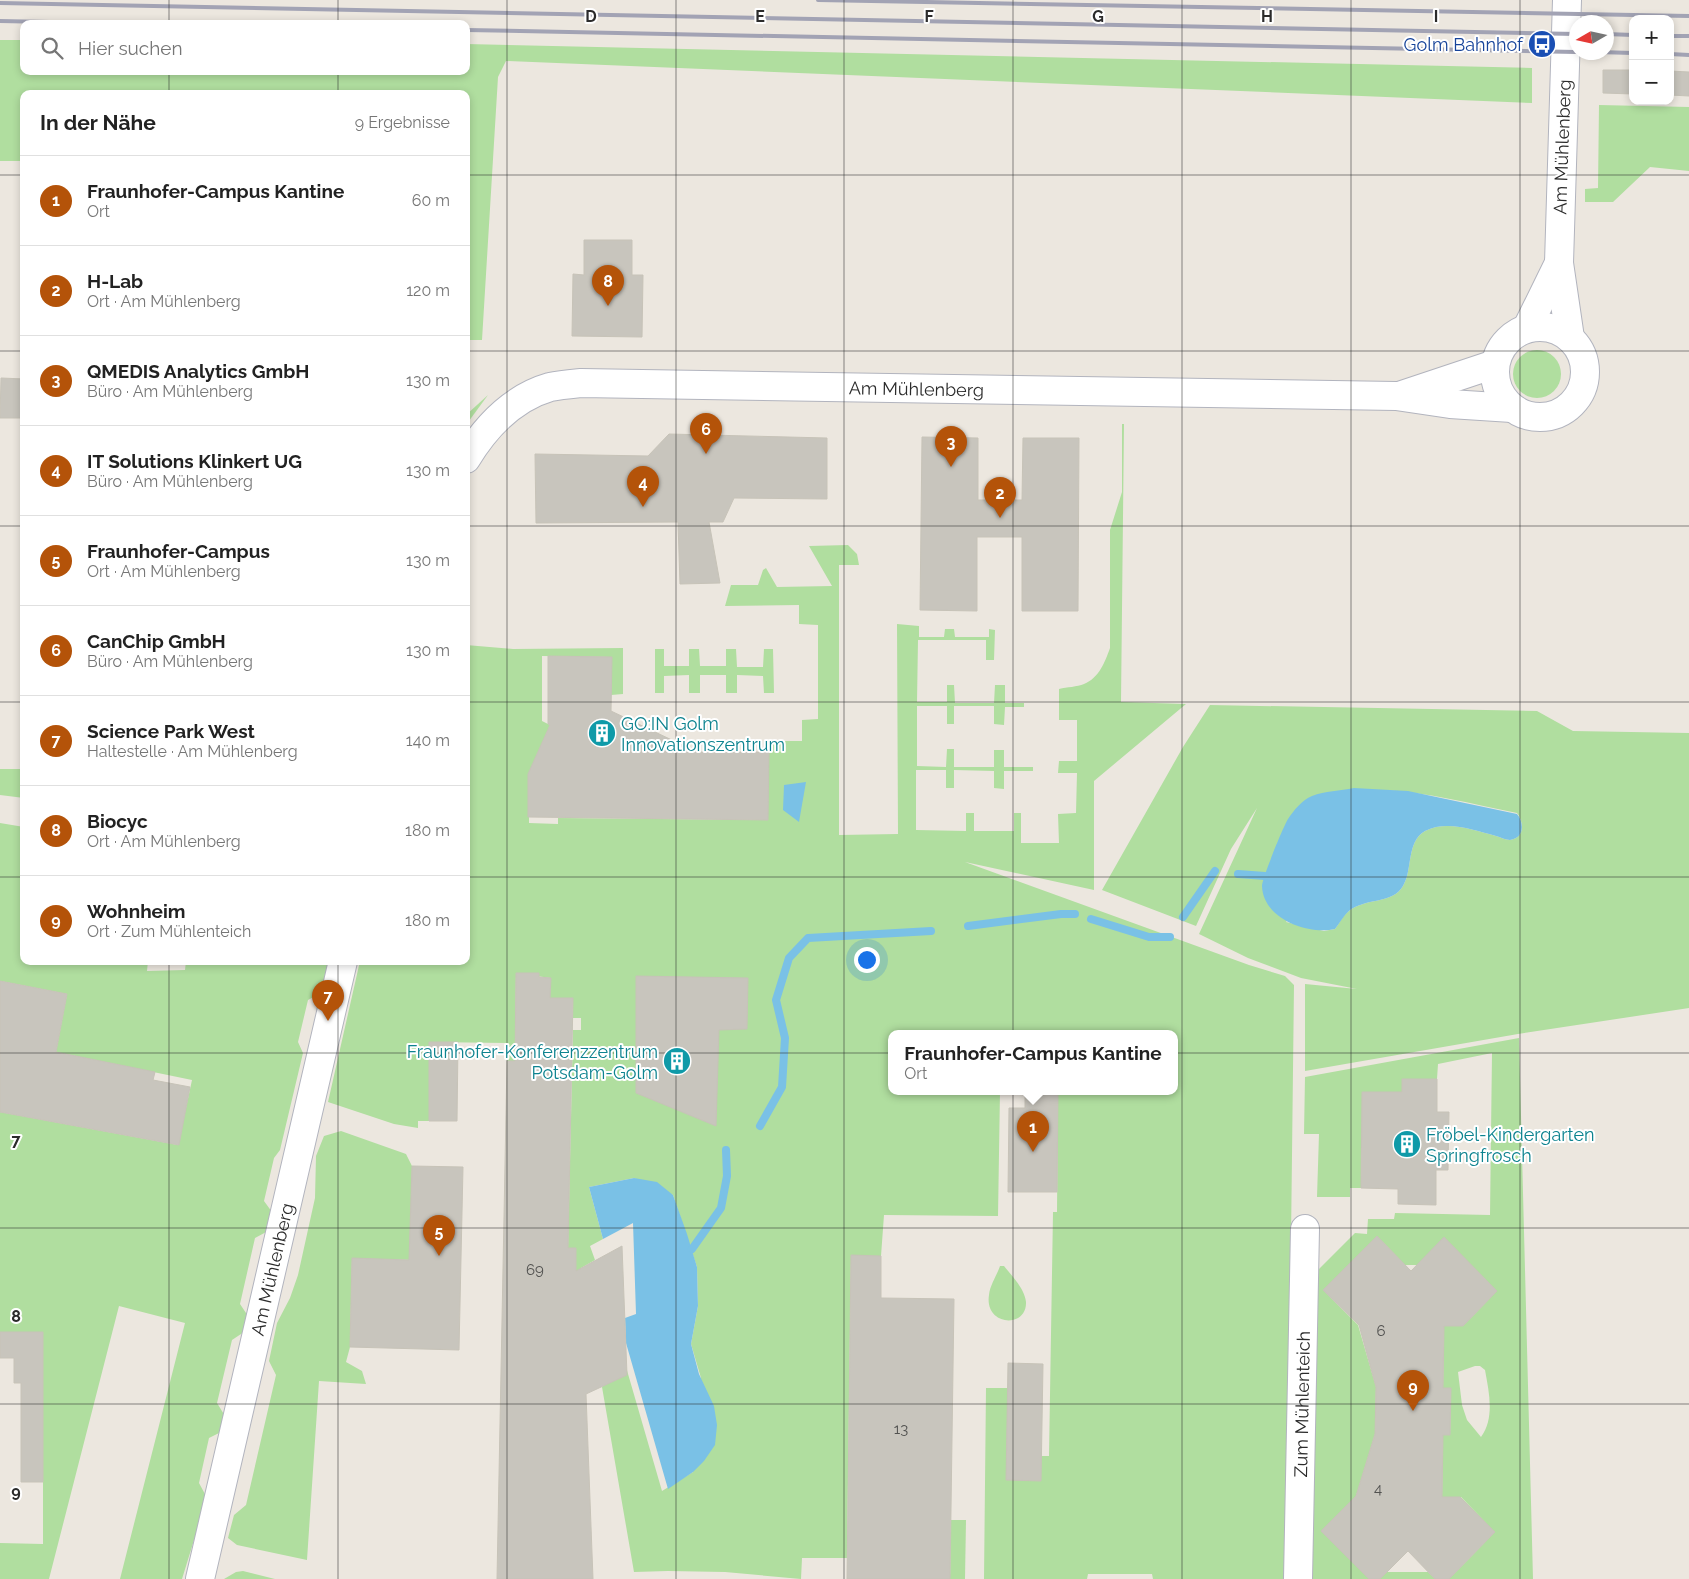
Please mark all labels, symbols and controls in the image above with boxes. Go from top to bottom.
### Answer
text: D [585,7,597,26]
text: E [755,7,765,26]
text: F [924,7,934,26]
text: G [1092,7,1104,26]
text: H [1261,7,1273,26]
text: I [1434,7,1438,26]
north arrow [1569,15,1614,60]
map controls [1629,15,1674,105]
button: + [1629,15,1674,60]
search box [20,20,470,75]
bus stop icon: Golm Bahnhof [1527,29,1557,59]
icon: search [38,34,66,62]
place label: Golm Bahnhof [1404,34,1524,55]
text: Hier suchen [78,37,183,59]
button: − [1629,60,1674,105]
street label: Am Mühlenberg [1549,79,1575,215]
text: In der Nähe [40,110,156,135]
text: 9 Ergebnisse [355,113,450,132]
text: Fraunhofer-Campus Kantine [87,180,344,202]
text: 1 [52,191,60,210]
text: 60 m [412,191,450,210]
text: Ort [87,202,110,221]
pin: 8 [592,265,624,306]
text: H-Lab [87,270,143,292]
text: 2 [51,281,61,300]
text: 120 m [406,281,450,300]
text: Ort · Am Mühlenberg [87,292,241,311]
text: QMEDIS Analytics GmbH [87,360,309,382]
text: 3 [52,371,60,390]
text: 130 m [406,371,450,390]
street label: Am Mühlenberg [849,377,984,400]
text: Büro · Am Mühlenberg [87,382,253,401]
pin: 6 [690,413,722,454]
pin: 3 [935,426,967,467]
text: IT Solutions Klinkert UG [87,450,302,472]
text: 4 [51,461,61,480]
text: 130 m [406,461,450,480]
pin: 4 [627,466,659,507]
text: Büro · Am Mühlenberg [87,472,253,491]
pin: 2 [984,477,1016,518]
text: Fraunhofer-Campus [87,540,270,562]
text: 5 [52,551,60,570]
text: 130 m [406,551,450,570]
text: Ort · Am Mühlenberg [87,562,241,581]
text: CanChip GmbH [87,630,226,652]
text: 6 [51,641,61,660]
text: 130 m [406,641,450,660]
text: Büro · Am Mühlenberg [87,652,253,671]
place label: GO:IN Golm Innovationszentrum [621,713,785,755]
building icon: GO:IN Golm Innovationszentrum [587,718,617,748]
text: Science Park West [87,720,255,742]
text: 7 [52,731,60,750]
text: 140 m [406,731,450,750]
text: Haltestelle · Am Mühlenberg [87,742,298,761]
text: Biocyc [87,810,148,832]
text: 8 [51,821,61,840]
text: 180 m [405,821,450,840]
text: Ort · Am Mühlenberg [87,832,241,851]
text: Wohnheim [87,900,186,922]
text: 9 [51,911,61,930]
text: 180 m [405,911,450,930]
text: Ort · Zum Mühlenteich [87,922,251,941]
your location [854,947,880,973]
pin: 7 [312,980,344,1021]
popup [888,1030,1178,1095]
place label: Fraunhofer-Konferenzzentrum Potsdam-Golm [407,1041,658,1083]
text: Fraunhofer-Campus Kantine [904,1042,1162,1064]
building icon: Fraunhofer-Konferenzzentrum Potsdam-Golm [662,1046,692,1076]
text: Ort [904,1064,927,1083]
pin: 1 [1017,1111,1049,1152]
place label: Fröbel-Kindergarten Springfrosch [1426,1124,1595,1166]
building icon: Fröbel-Kindergarten Springfrosch [1392,1129,1422,1159]
text: 7 [12,1131,21,1150]
street label: Am Mühlenberg [246,1201,297,1337]
pin: 5 [423,1215,455,1256]
house number: 69 [526,1261,544,1279]
text: 8 [11,1307,21,1326]
house number: 6 [1376,1322,1386,1340]
street label: Zum Mühlenteich [1290,1331,1313,1478]
pin: 9 [1397,1370,1429,1411]
house number: 13 [894,1420,908,1438]
house number: 4 [1374,1480,1382,1498]
text: 9 [11,1482,21,1501]

